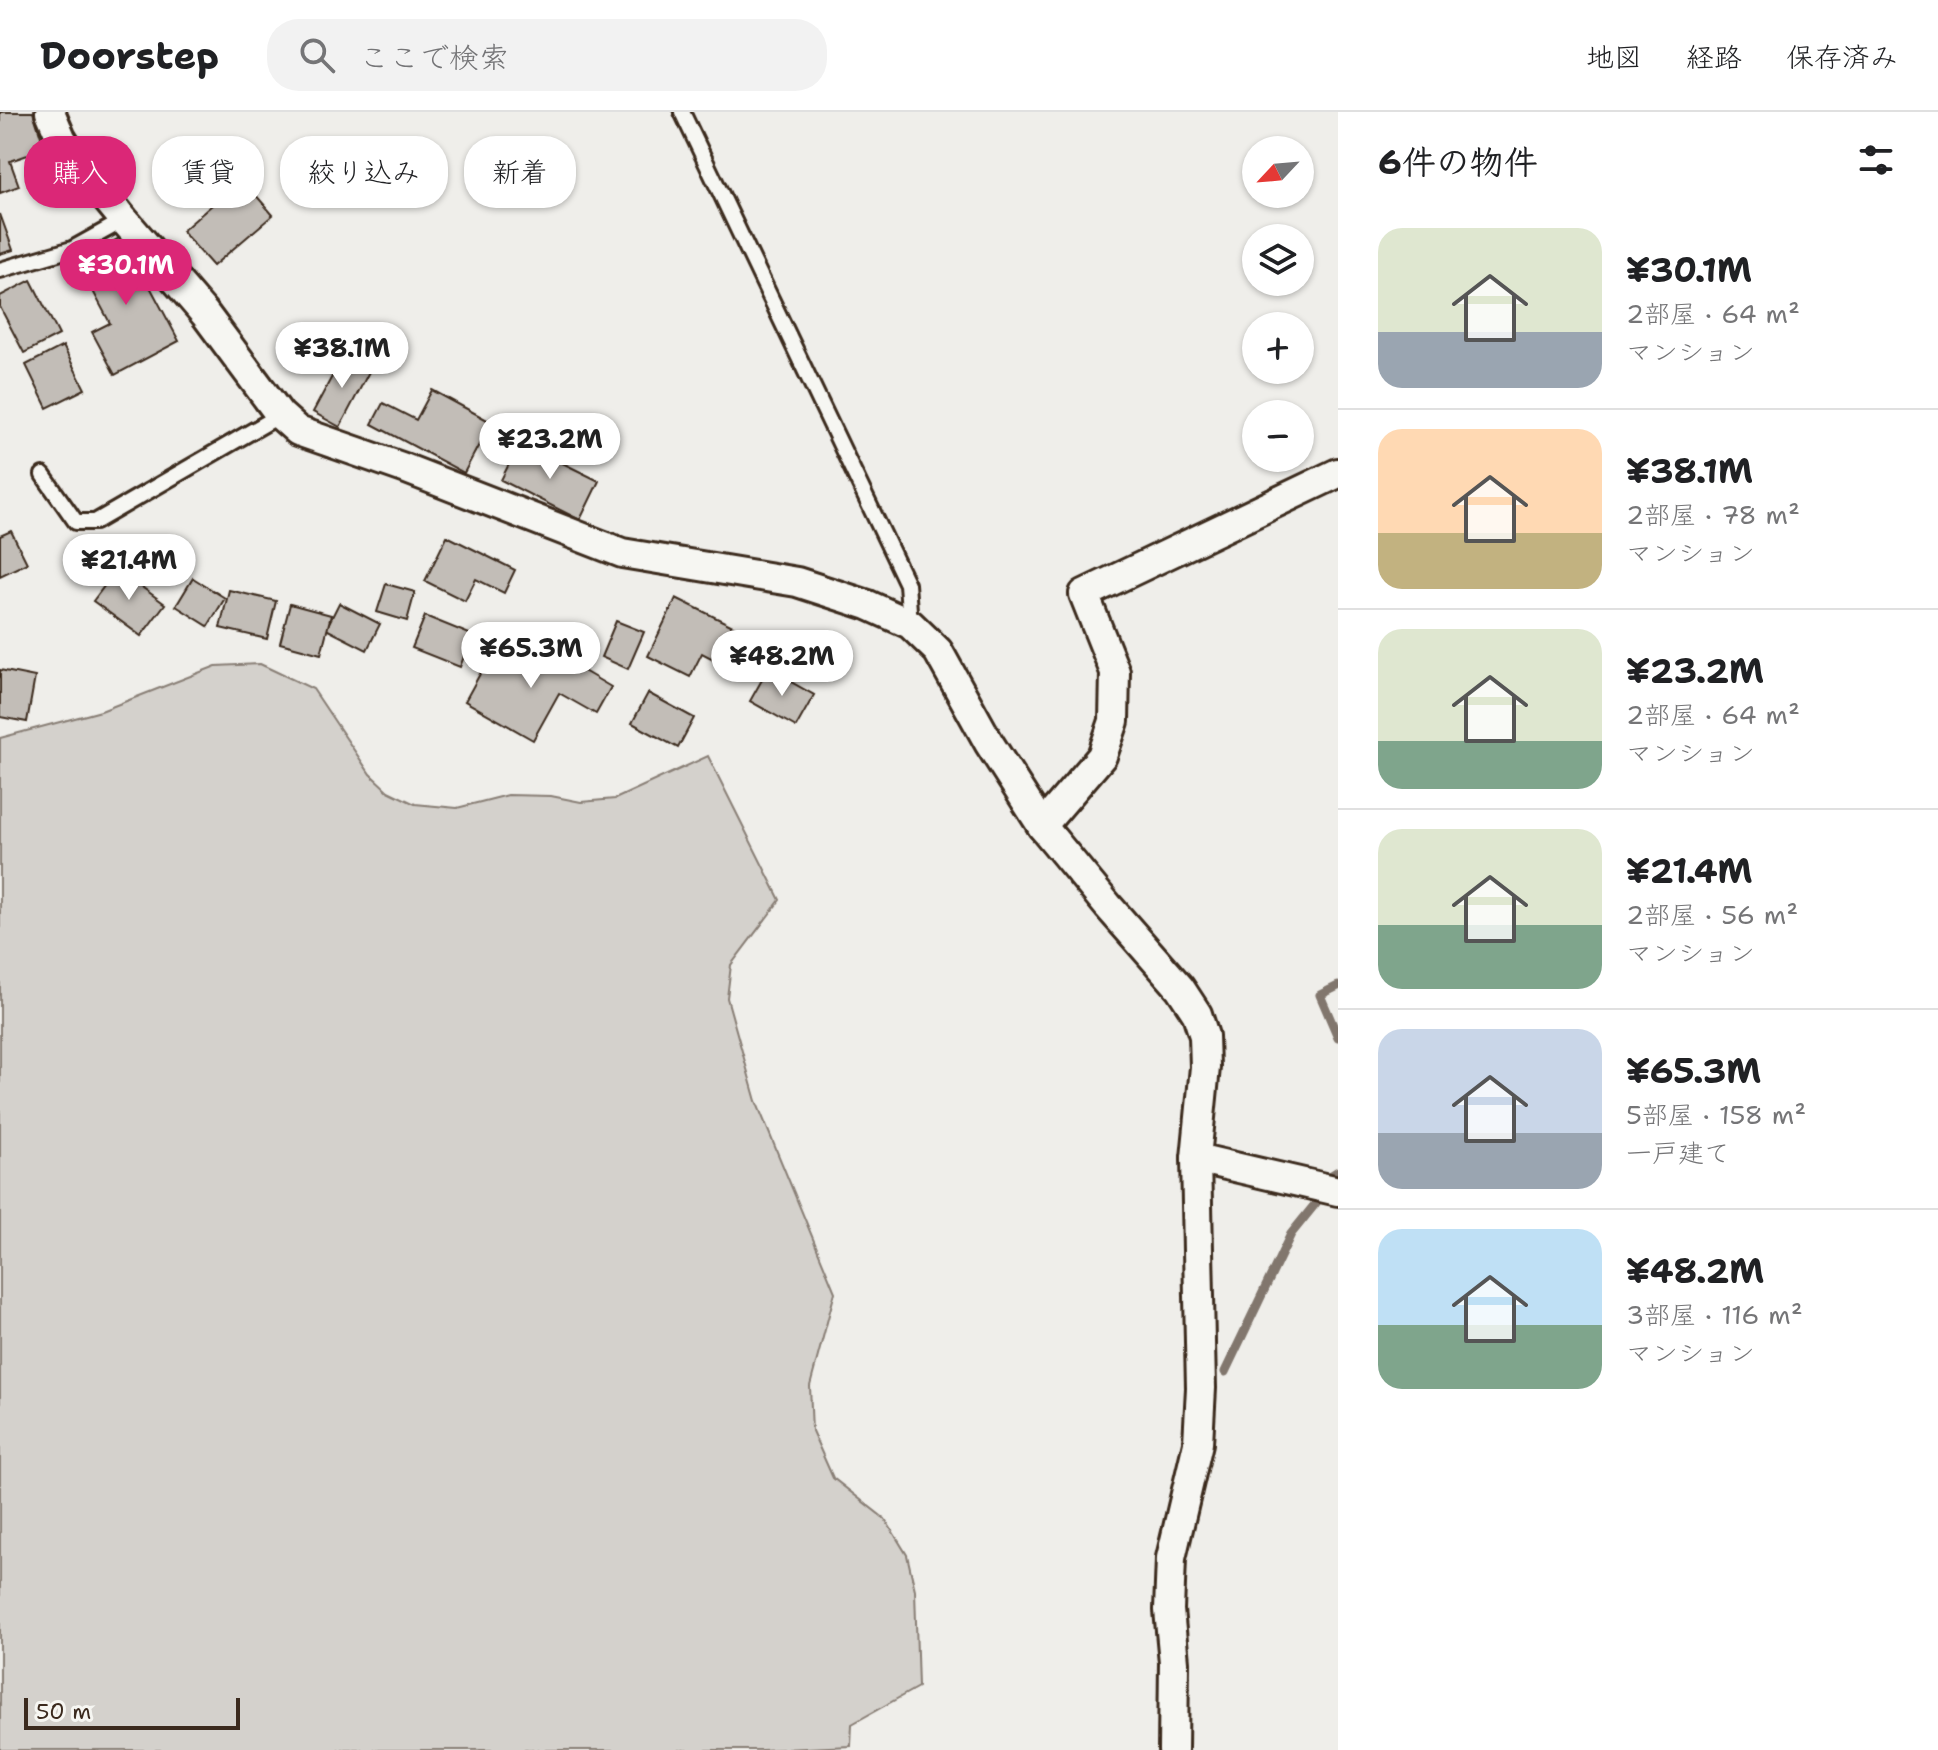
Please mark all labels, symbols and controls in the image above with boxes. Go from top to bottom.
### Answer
search box [267,19,827,91]
text: Doorstep [40,30,219,81]
icon: search [295,33,339,77]
text: ここで検索 [359,37,509,78]
text: 地図 [1586,38,1642,76]
text: 経路 [1686,38,1742,76]
text: 保存済み [1786,38,1898,76]
chip: 購入 [24,136,136,208]
chip: 賃貸 [152,136,264,208]
chip: 絞り込み [280,136,448,208]
chip: 新着 [464,136,576,208]
north arrow [1242,136,1314,208]
map controls [1242,136,1314,472]
icon: filters [1854,138,1898,182]
text: 6件の物件 [1378,139,1538,185]
button: layers [1242,224,1314,296]
pin: ¥30.1M [61,239,191,307]
text: ¥30.1M [78,247,174,282]
text: ¥30.1M [1626,247,1752,293]
icon: home [1442,260,1538,356]
text: 2部屋 · 64 m² [1626,296,1800,331]
button: + [1242,312,1314,384]
pin: ¥38.1M [277,322,407,390]
text: ¥38.1M [293,330,391,365]
text: マンション [1626,334,1755,369]
button: − [1242,400,1314,472]
pin: ¥23.2M [485,413,615,481]
text: ¥23.2M [497,421,603,456]
text: ¥38.1M [1626,448,1753,494]
icon: home [1442,461,1538,557]
text: 2部屋 · 78 m² [1626,497,1800,532]
pin: ¥21.4M [64,534,194,602]
text: マンション [1626,535,1755,570]
text: ¥21.4M [81,542,177,577]
pin: ¥65.3M [466,622,596,690]
text: ¥65.3M [479,630,583,665]
pin: ¥48.2M [717,630,847,698]
text: ¥48.2M [729,638,835,673]
text: ¥23.2M [1626,648,1764,694]
icon: home [1442,661,1538,757]
text: 2部屋 · 64 m² [1626,697,1800,732]
text: マンション [1626,735,1755,770]
text: ¥21.4M [1626,848,1752,894]
icon: home [1442,861,1538,957]
text: 2部屋 · 56 m² [1626,897,1798,932]
text: マンション [1626,935,1755,970]
text: ¥65.3M [1626,1048,1761,1094]
icon: home [1442,1061,1538,1157]
text: 5部屋 · 158 m² [1626,1097,1806,1132]
text: 一戸建て [1626,1135,1730,1170]
text: ¥48.2M [1626,1248,1764,1294]
icon: home [1442,1261,1538,1357]
text: 3部屋 · 116 m² [1626,1297,1803,1332]
text: マンション [1626,1335,1755,1370]
scale bar [24,1694,240,1730]
text: 50 m [36,1697,91,1726]

